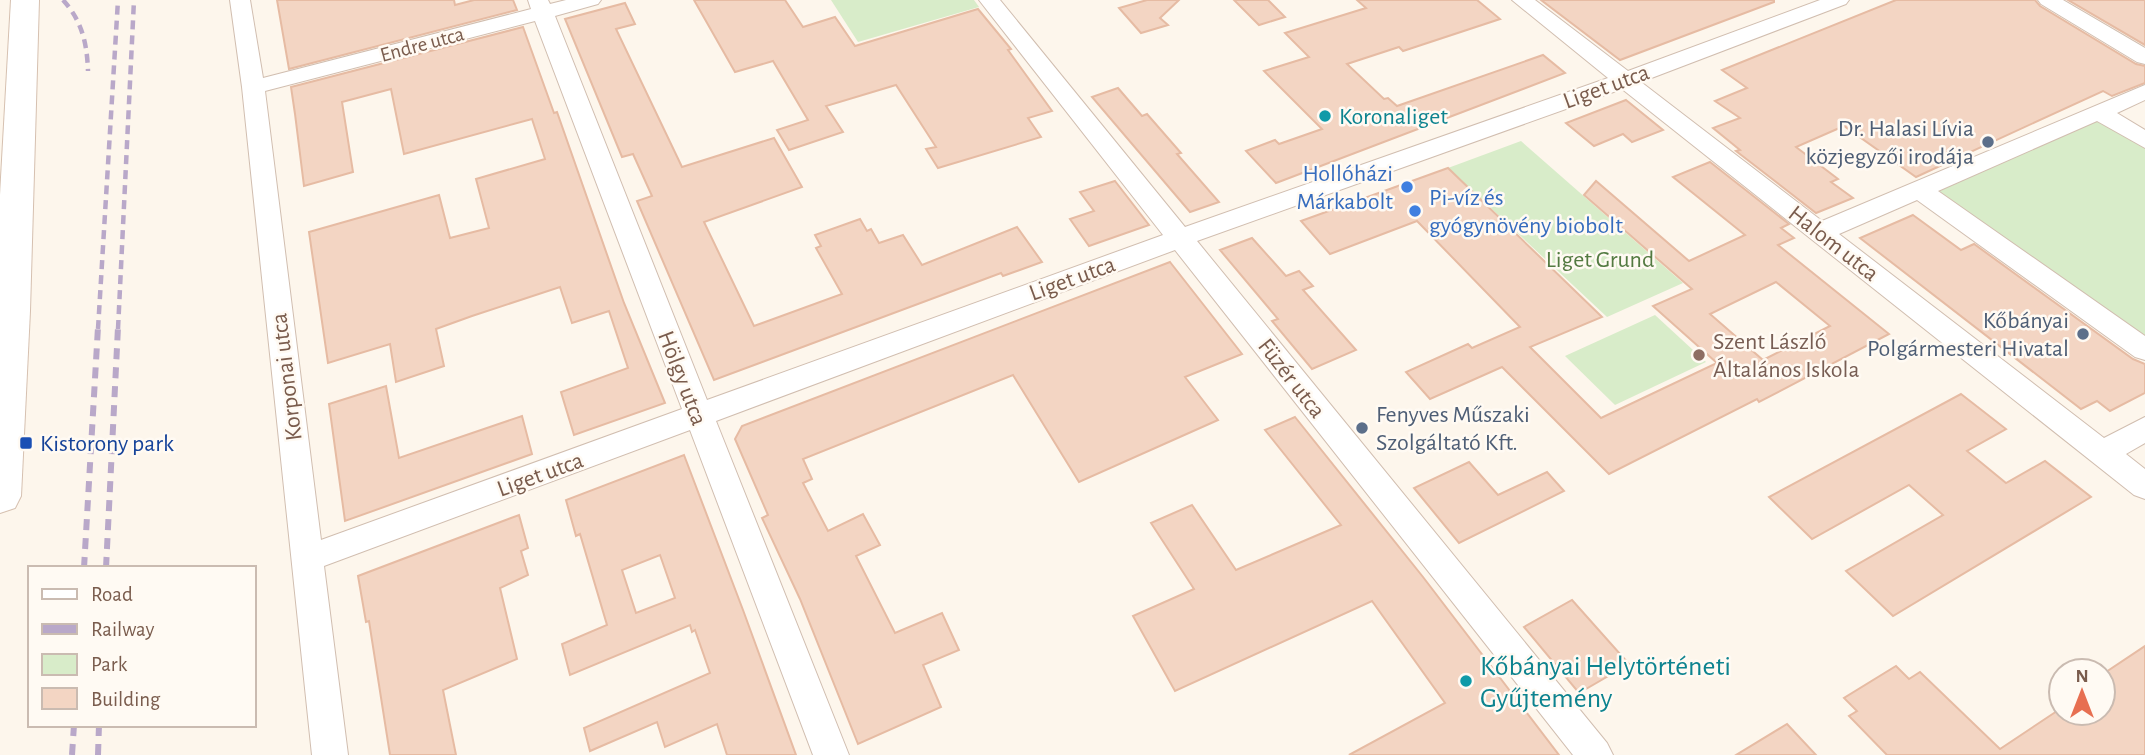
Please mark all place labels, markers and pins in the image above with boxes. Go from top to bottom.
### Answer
place label: Koronaliget [1339,105,1448,129]
marker: Koronaliget [1317,108,1333,124]
place label: Dr. Halasi Lívia közjegyzői irodája [1806,117,1974,169]
marker: Dr. Halasi Lívia közjegyzői irodája [1980,134,1996,150]
place label: Hollóházi Márkabolt [1296,162,1393,214]
marker: Hollóházi Márkabolt [1399,179,1415,195]
place label: Pi-víz és gyógynövény biobolt [1429,186,1623,238]
marker: Pi-víz és gyógynövény biobolt [1407,203,1423,219]
place label: Kőbányai Polgármesteri Hivatal [1867,309,2069,361]
marker: Kőbányai Polgármesteri Hivatal [2075,326,2091,342]
place label: Szent László Általános Iskola [1713,330,1860,382]
marker: Szent László Általános Iskola [1691,347,1707,363]
place label: Fenyves Műszaki Szolgáltató Kft. [1376,403,1530,455]
marker: Fenyves Műszaki Szolgáltató Kft. [1354,420,1370,436]
place label: Kistorony park [40,432,174,456]
marker: Kistorony park [18,435,34,451]
place label: Kőbányai Helytörténeti Gyűjtemény [1480,653,1731,713]
marker: Kőbányai Helytörténeti Gyűjtemény [1458,673,1474,689]

